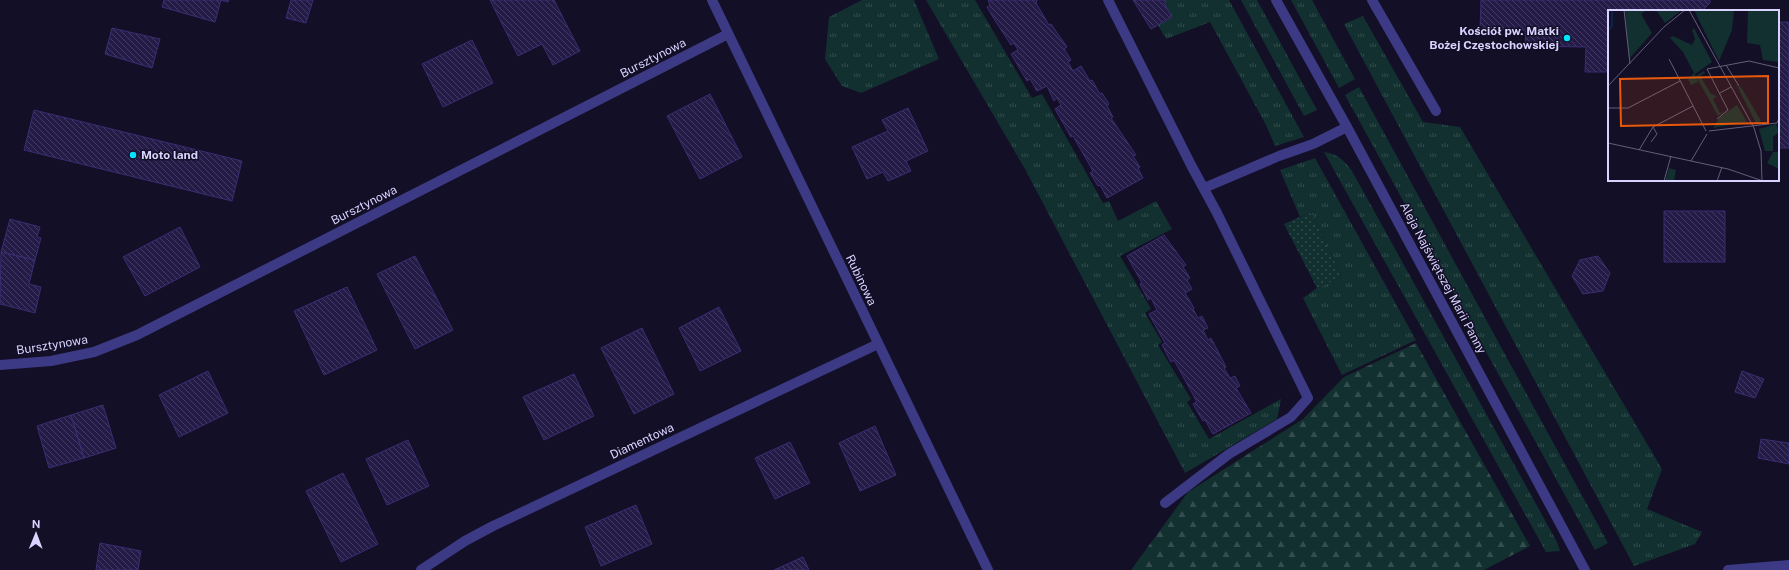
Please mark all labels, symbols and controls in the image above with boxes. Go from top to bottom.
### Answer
inset map [1608,10,1779,181]
place label: Kościół pw. Matki Bożej Częstochowskiej [1429,24,1559,52]
marker: Kościół pw. Matki Bożej Częstochowskiej [1562,33,1572,43]
street label: Bursztynowa [618,35,688,81]
place label: Moto land [141,148,198,162]
marker: Moto land [128,150,138,160]
street label: Bursztynowa [329,182,399,228]
street label: Aleja Najświętszej Marii Panny [1397,200,1489,357]
street label: Rubinowa [843,252,879,308]
street label: Bursztynowa [15,332,89,358]
street label: Diamentowa [608,420,676,462]
north arrow [16,514,56,554]
text: N [32,518,41,530]

